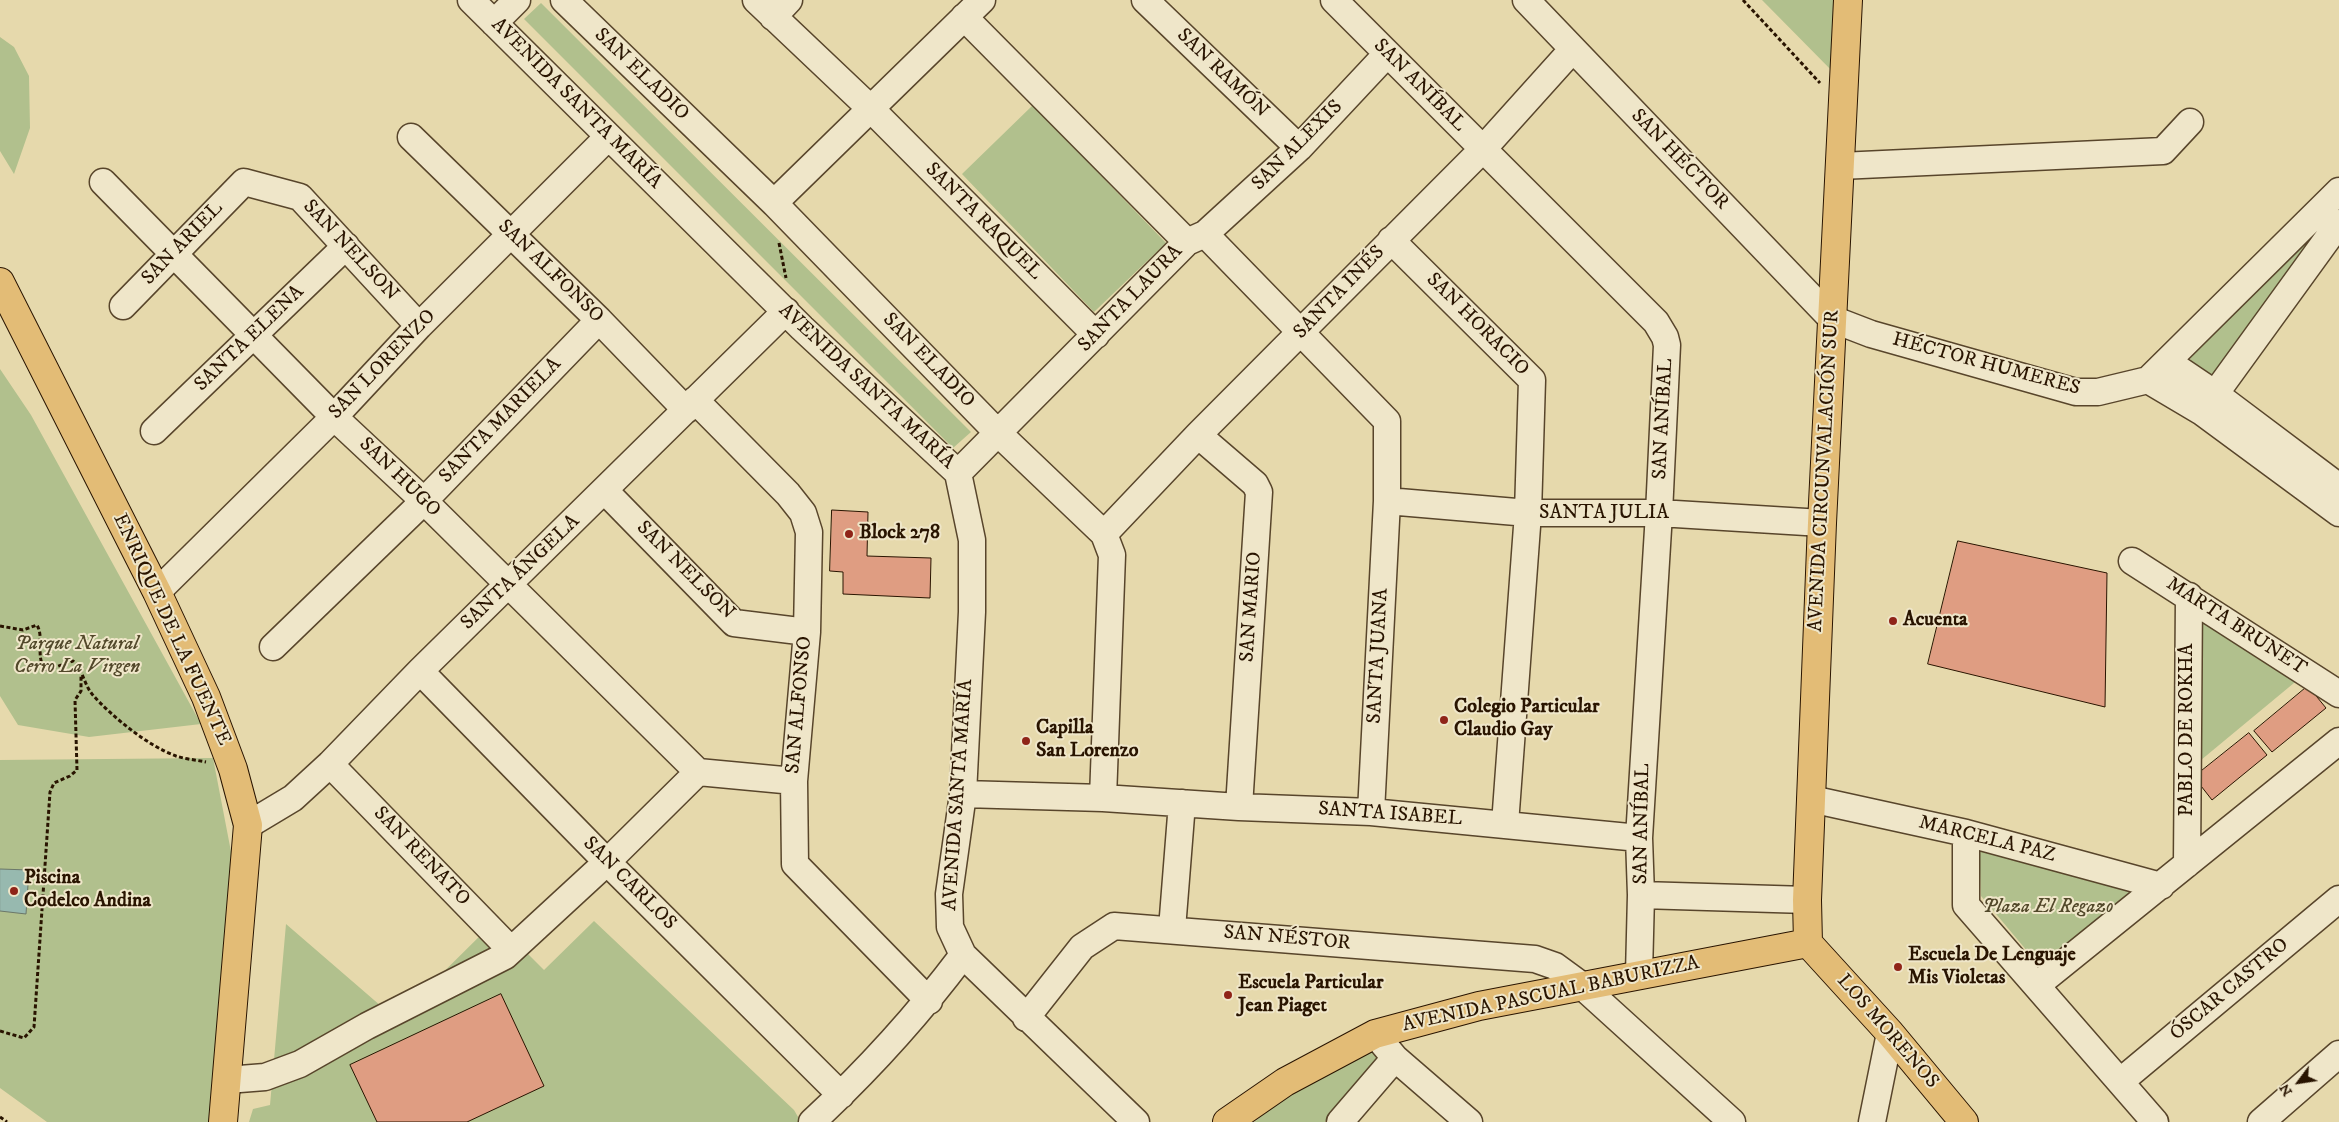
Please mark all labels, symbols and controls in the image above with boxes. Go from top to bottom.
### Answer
street label: AVENIDA SANTA MARÍA [486,14,666,194]
street label: SAN ELADIO [589,24,693,126]
street label: SAN RAMÓN [1171,24,1273,124]
street label: SAN ANÍBAL [1368,35,1470,137]
street label: SAN ALEXIS [1248,96,1348,196]
street label: SAN HÉCTOR [1625,105,1733,215]
street label: SANTA RAQUEL [919,158,1047,286]
street label: SAN NELSON [297,195,403,307]
street label: SAN ARIEL [137,197,229,291]
street label: SAN ALFONSO [492,215,608,329]
street label: SANTA LAURA [1074,240,1188,358]
street label: SANTA INÉS [1289,241,1391,345]
street label: SAN HORACIO [1420,268,1534,382]
street label: SANTA ELENA [190,281,310,397]
street label: AVENIDA SANTA MARÍA [773,299,959,475]
street label: SAN LORENZO [325,305,441,425]
street label: SAN ELADIO [877,309,979,413]
street label: AVENIDA CIRCUNVALACIÓN SUR [1805,309,1845,633]
street label: HÉCTOR HUMERES [1889,328,2083,402]
street label: SANTA MARIELA [435,353,567,489]
street label: SAN ANÍBAL [1649,358,1679,480]
street label: SAN HUGO [353,433,445,523]
street label: SANTA JULIA [1539,502,1669,526]
street label: ENRIQUE DE LA FUENTE [107,510,235,750]
street label: SANTA ÁNGELA [457,510,585,636]
street label: SAN NELSON [631,517,739,625]
place label: Block 278 [859,522,940,546]
marker: Block 278 [843,528,855,540]
street label: SAN MARIO [1236,551,1268,663]
street label: MARTA BRUNET [2161,573,2311,681]
street label: SANTA JUANA [1363,588,1395,724]
place label: Acuenta [1903,609,1968,633]
marker: Acuenta [1887,615,1899,627]
park label: Parque Natural Cerro La Virgen [14,633,140,680]
street label: SAN ALFONSO [782,635,818,775]
street label: PABLO DE ROKHA [2176,643,2200,817]
street label: AVENIDA SANTA MARÍA [939,678,979,912]
place label: Colegio Particular Claudio Gay [1454,696,1599,743]
marker: Colegio Particular Claudio Gay [1438,714,1450,726]
place label: Capilla San Lorenzo [1036,717,1138,764]
marker: Capilla San Lorenzo [1020,735,1032,747]
street label: SAN ANÍBAL [1630,763,1656,885]
street label: SANTA ISABEL [1317,798,1463,832]
street label: SAN RENATO [368,802,474,912]
street label: MARCELA PAZ [1916,811,2058,869]
street label: SAN CARLOS [577,832,681,936]
place label: Piscina Codelco Andina [24,867,151,914]
marker: Piscina Codelco Andina [8,885,20,897]
park label: Plaza El Regazo [1982,896,2114,920]
street label: SAN NÉSTOR [1222,921,1352,957]
street label: ÓSCAR CASTRO [2166,933,2294,1047]
place label: Escuela De Lenguaje Mis Violetas [1908,944,2076,991]
street label: AVENIDA PASCUAL BABURIZZA [1400,952,1702,1038]
marker: Escuela De Lenguaje Mis Violetas [1892,961,1904,973]
street label: LOS MORENOS [1831,970,1943,1094]
place label: Escuela Particular Jean Piaget [1238,972,1384,1019]
marker: Escuela Particular Jean Piaget [1222,989,1234,1001]
north arrow [2274,1057,2324,1107]
text: N [2275,1080,2297,1099]

